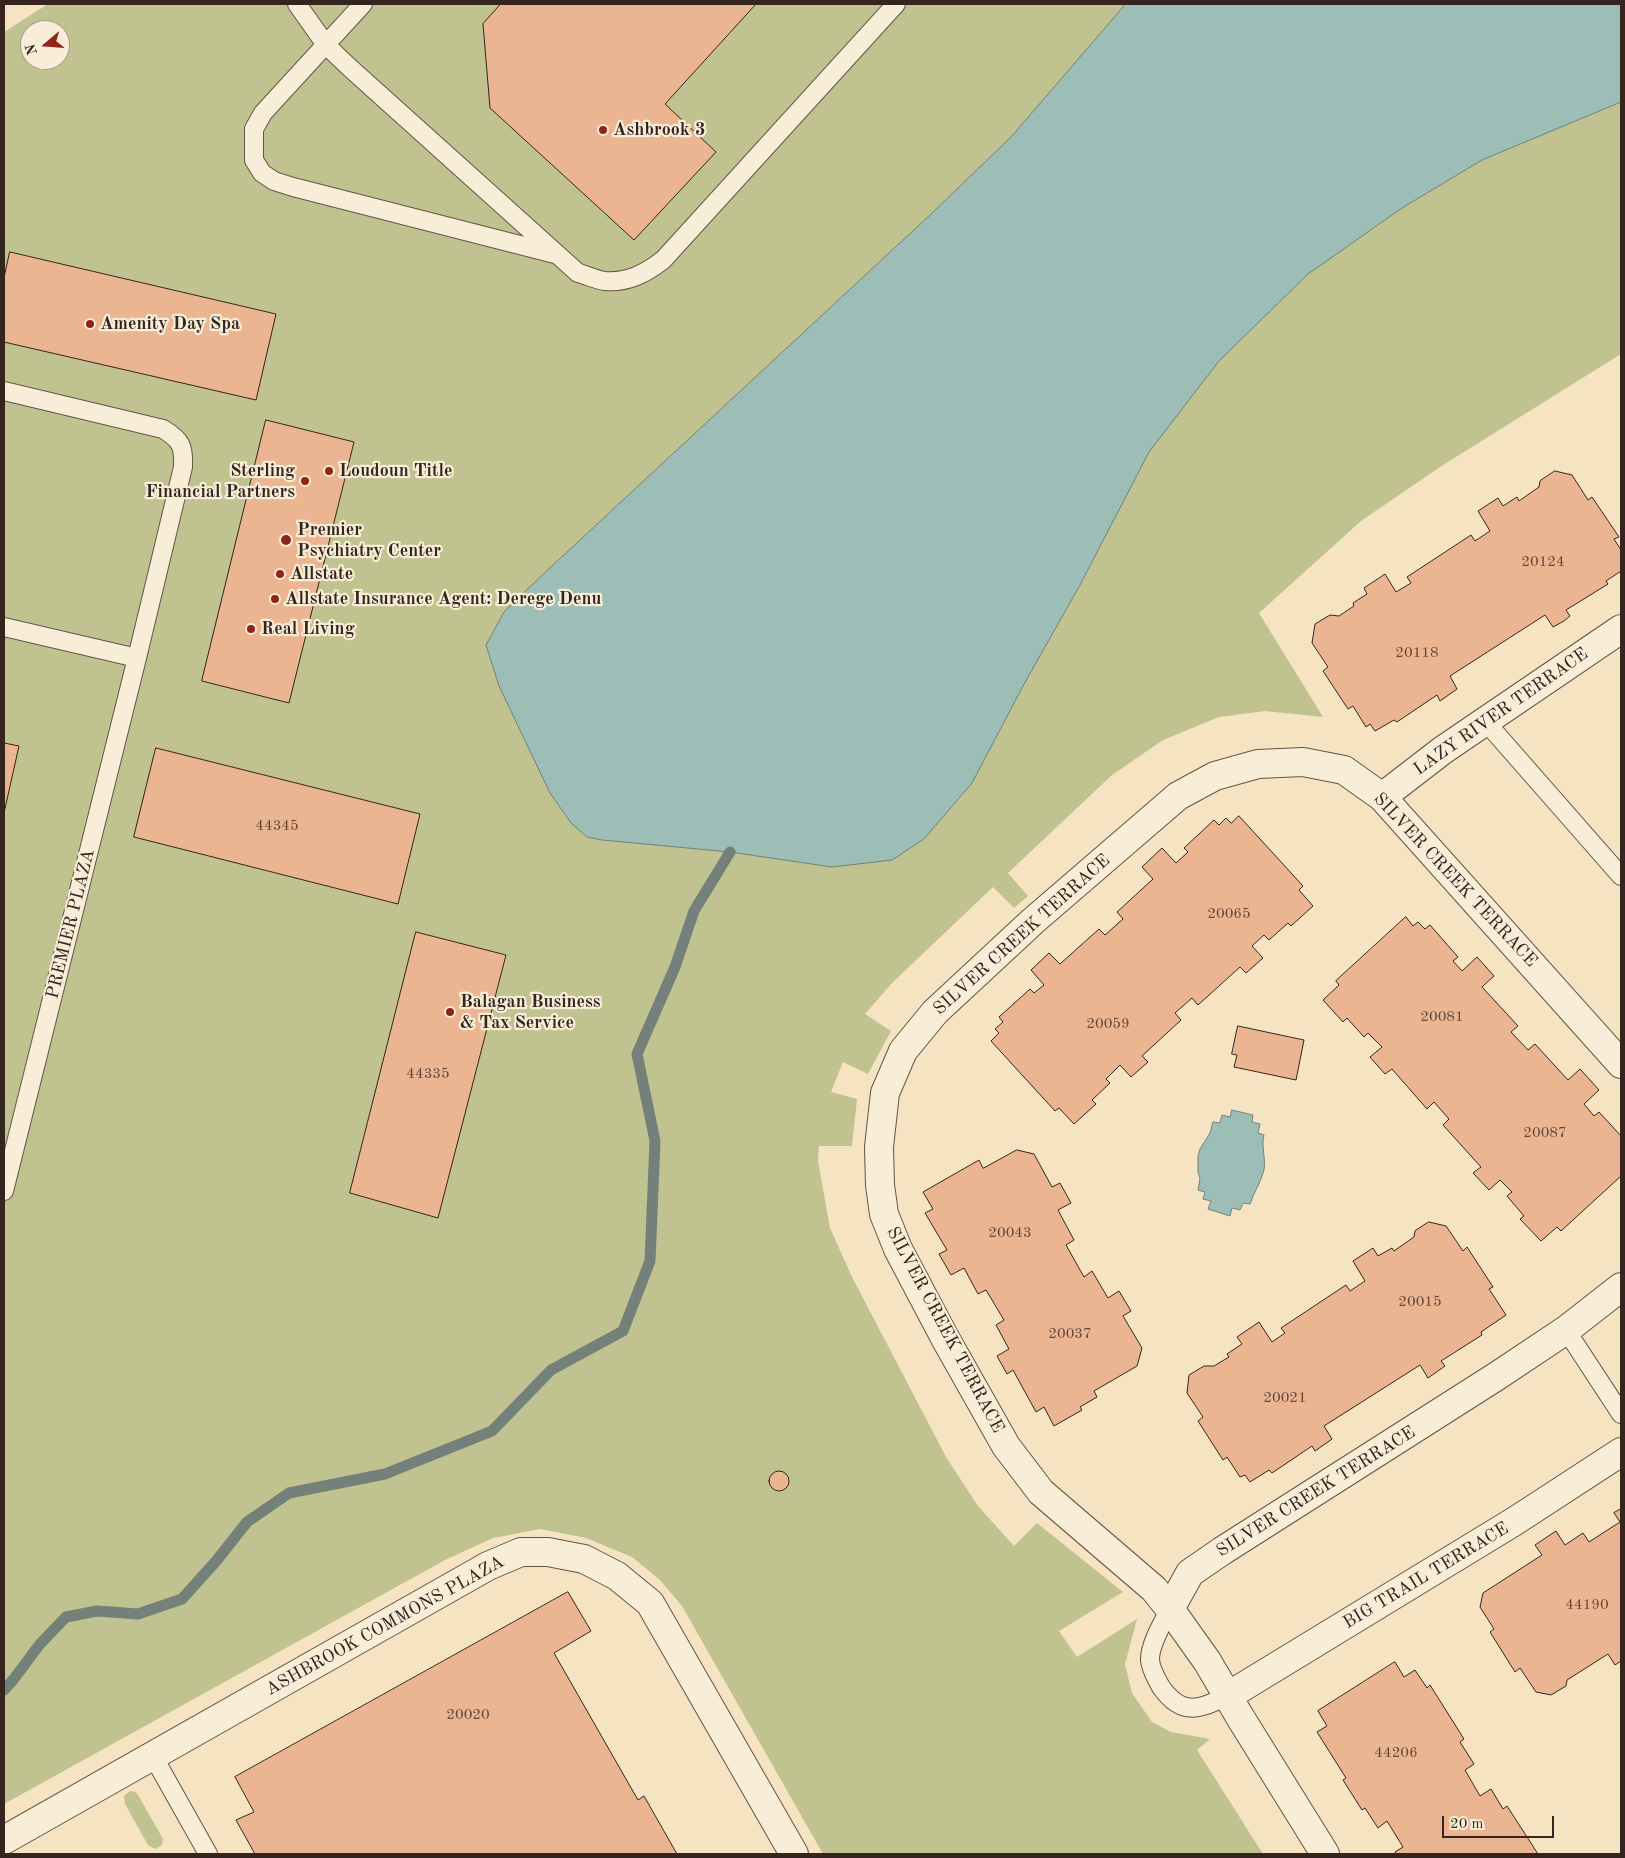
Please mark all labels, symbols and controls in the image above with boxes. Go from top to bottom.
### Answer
north arrow [20,20,70,70]
text: N [23,42,40,57]
place label: Ashbrook 3 [613,119,705,141]
marker: Ashbrook 3 [597,124,609,136]
place label: Amenity Day Spa [100,313,240,335]
marker: Amenity Day Spa [84,318,96,330]
place label: Sterling Financial Partners [146,460,295,502]
place label: Loudoun Title [339,460,453,482]
marker: Loudoun Title [323,465,335,477]
marker: Sterling Financial Partners [299,475,311,487]
place label: Premier Psychiatry Center [297,519,441,562]
marker: Premier Psychiatry Center [279,533,293,547]
house number: 20124 [1521,553,1565,571]
place label: Allstate [290,563,353,585]
marker: Allstate [274,568,286,580]
place label: Allstate Insurance Agent: Derege Denu [285,588,601,610]
marker: Allstate Insurance Agent: Derege Denu [269,593,281,605]
place label: Real Living [261,618,355,640]
marker: Real Living [245,623,257,635]
street label: LAZY RIVER TERRACE [1409,643,1593,781]
house number: 20118 [1395,644,1439,662]
street label: SILVER CREEK TERRACE [1369,788,1541,972]
house number: 44345 [255,817,299,835]
street label: PREMIER PLAZA [42,847,100,1001]
street label: SILVER CREEK TERRACE [929,850,1115,1020]
house number: 20065 [1207,905,1251,923]
place label: Balagan Business & Tax Service [460,991,601,1034]
marker: Balagan Business & Tax Service [444,1006,456,1018]
house number: 20081 [1420,1008,1464,1026]
house number: 20059 [1086,1015,1130,1033]
house number: 44335 [406,1065,450,1083]
house number: 20087 [1523,1124,1567,1142]
street label: SILVER CREEK TERRACE [881,1223,1009,1437]
house number: 20043 [988,1224,1032,1242]
house number: 20015 [1398,1293,1442,1311]
house number: 20037 [1048,1325,1092,1343]
house number: 20021 [1263,1389,1307,1407]
street label: SILVER CREEK TERRACE [1213,1422,1419,1562]
street label: BIG TRAIL TERRACE [1339,1518,1513,1634]
street label: ASHBROOK COMMONS PLAZA [262,1551,508,1701]
house number: 44190 [1565,1596,1609,1614]
house number: 20020 [446,1706,490,1724]
house number: 44206 [1374,1744,1418,1762]
scale bar [1445,1806,1558,1838]
text: 20 m [1450,1817,1484,1832]

